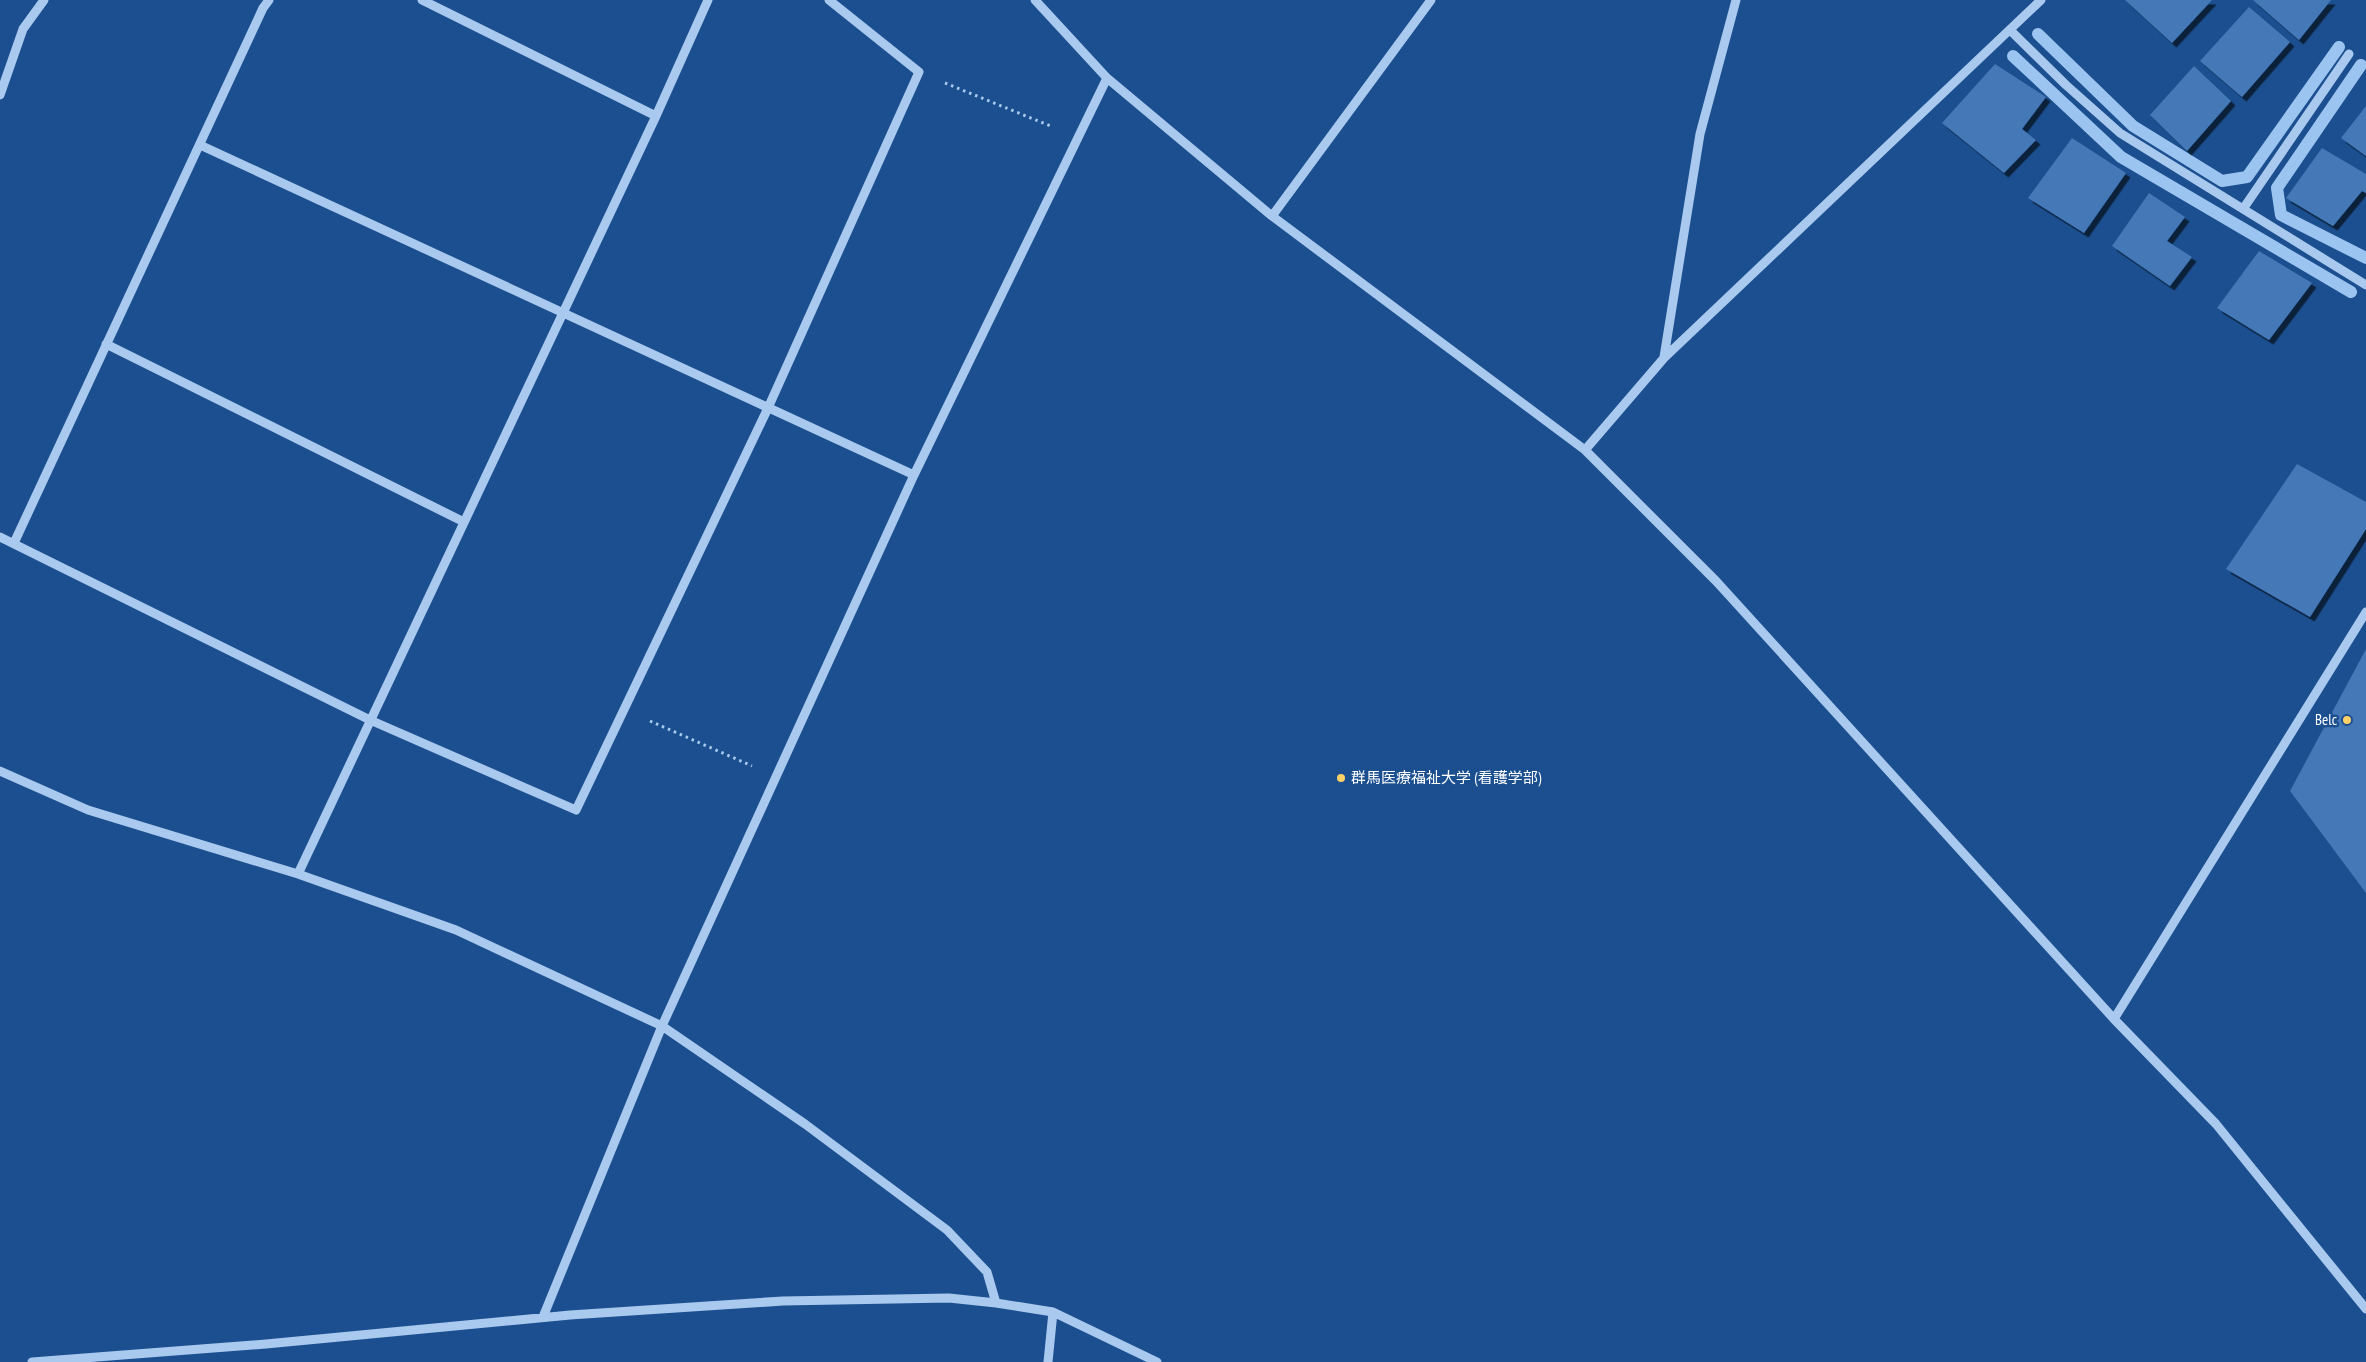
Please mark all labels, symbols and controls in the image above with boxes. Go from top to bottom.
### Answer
place label: Belc [2315,710,2338,729]
marker: Belc [2341,714,2353,726]
place label: 群馬医療福祉大学 (看護学部) [1351,768,1542,787]
marker: 群馬医療福祉大学 (看護学部) [1335,772,1347,784]

